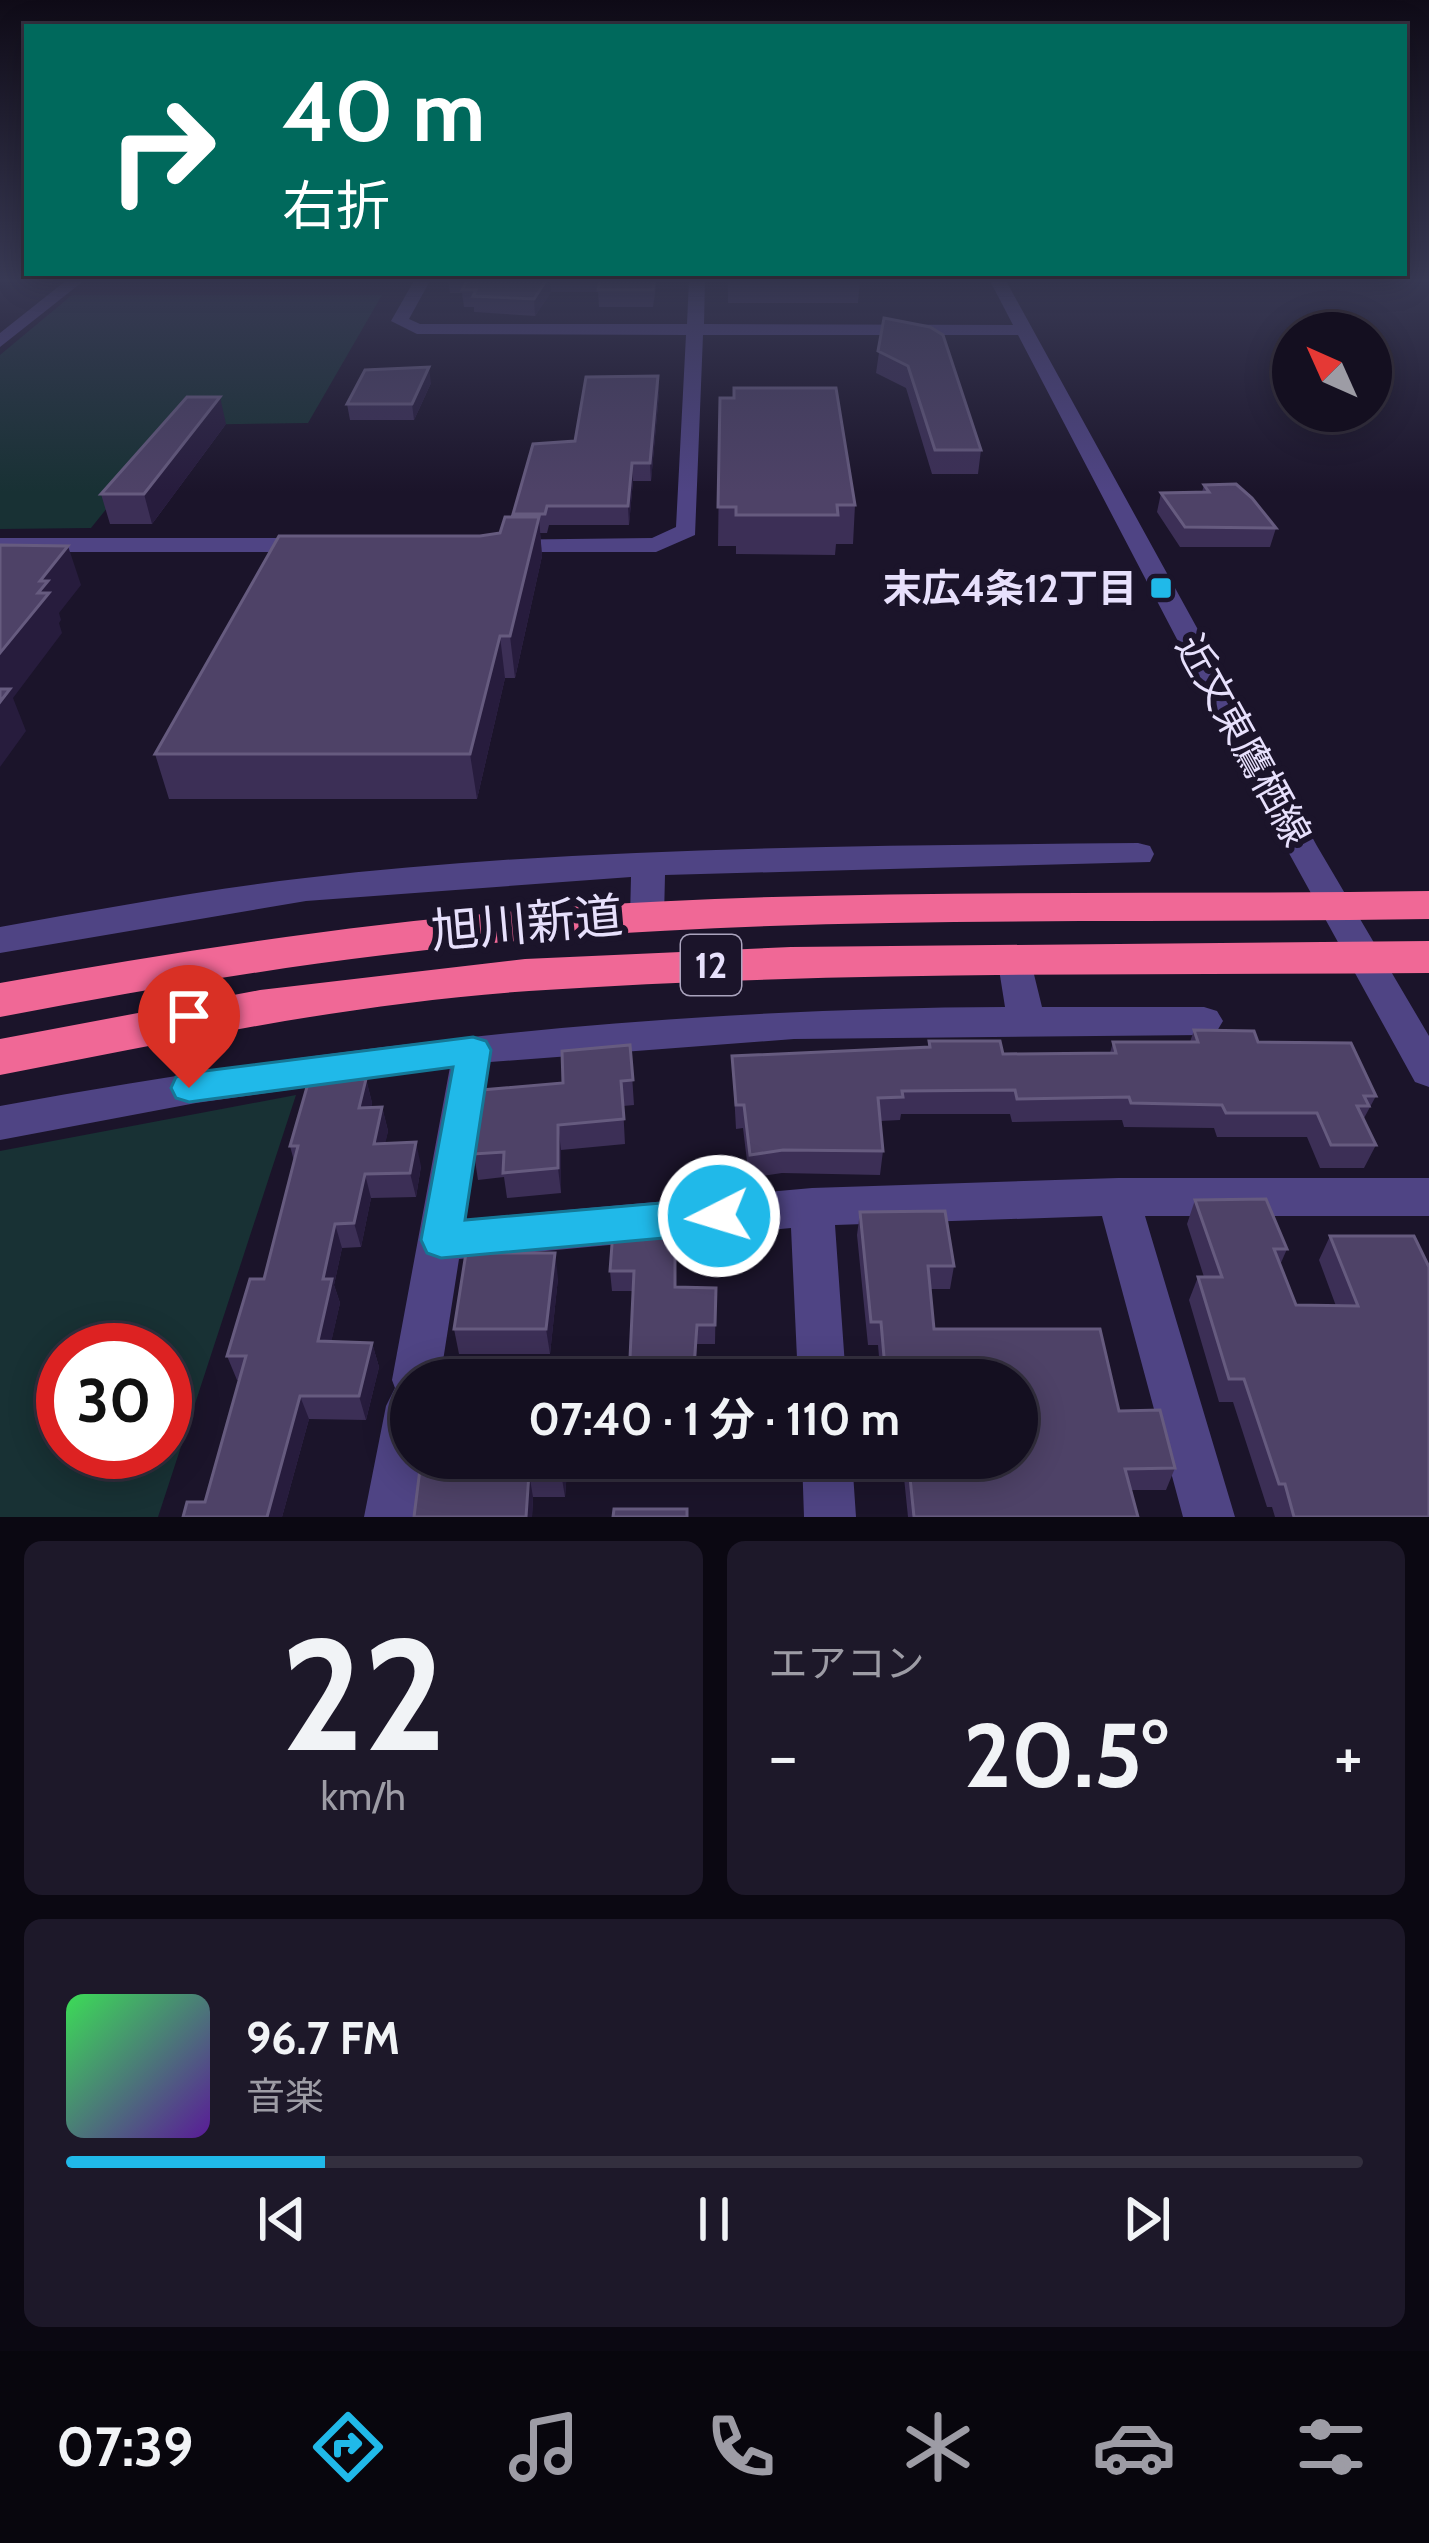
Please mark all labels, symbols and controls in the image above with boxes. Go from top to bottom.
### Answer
text: 40 m [282,60,485,162]
icon: right [84,72,240,228]
text: 右折 [282,173,390,239]
north arrow [1272,312,1392,432]
map controls [1272,312,1392,432]
place label: 末広4条12丁目 [883,564,1137,612]
marker: 末広4条12丁目 [1148,575,1174,601]
street label: 近文東鷹栖線 [1166,626,1322,854]
street label: 旭川新道 [429,886,625,960]
road number: 12 [681,935,741,995]
pin [138,965,240,1088]
icon: arrive [156,983,222,1049]
position arrow [656,1153,782,1279]
speed limit sign: 30 [36,1323,192,1479]
text: 07:40 · 1 分 · 110 m [528,1392,900,1446]
text: 22 [281,1599,446,1789]
text: エアコン [769,1639,925,1687]
text: 20.5° [964,1700,1168,1810]
text: − [769,1715,798,1796]
text: + [1334,1715,1363,1796]
text: km/h [321,1772,406,1820]
text: 96.7 FM [246,2011,400,2065]
text: 音楽 [246,2072,324,2120]
icon: previous [249,2186,315,2252]
icon: pause [681,2186,747,2252]
icon: next [1114,2186,1180,2252]
icon: directions [306,2405,390,2489]
icon: music [502,2405,586,2489]
icon: phone [699,2405,783,2489]
icon: climate [896,2405,980,2489]
icon: car [1092,2405,1176,2489]
icon: filters [1289,2405,1373,2489]
text: 07:39 [56,2414,193,2480]

